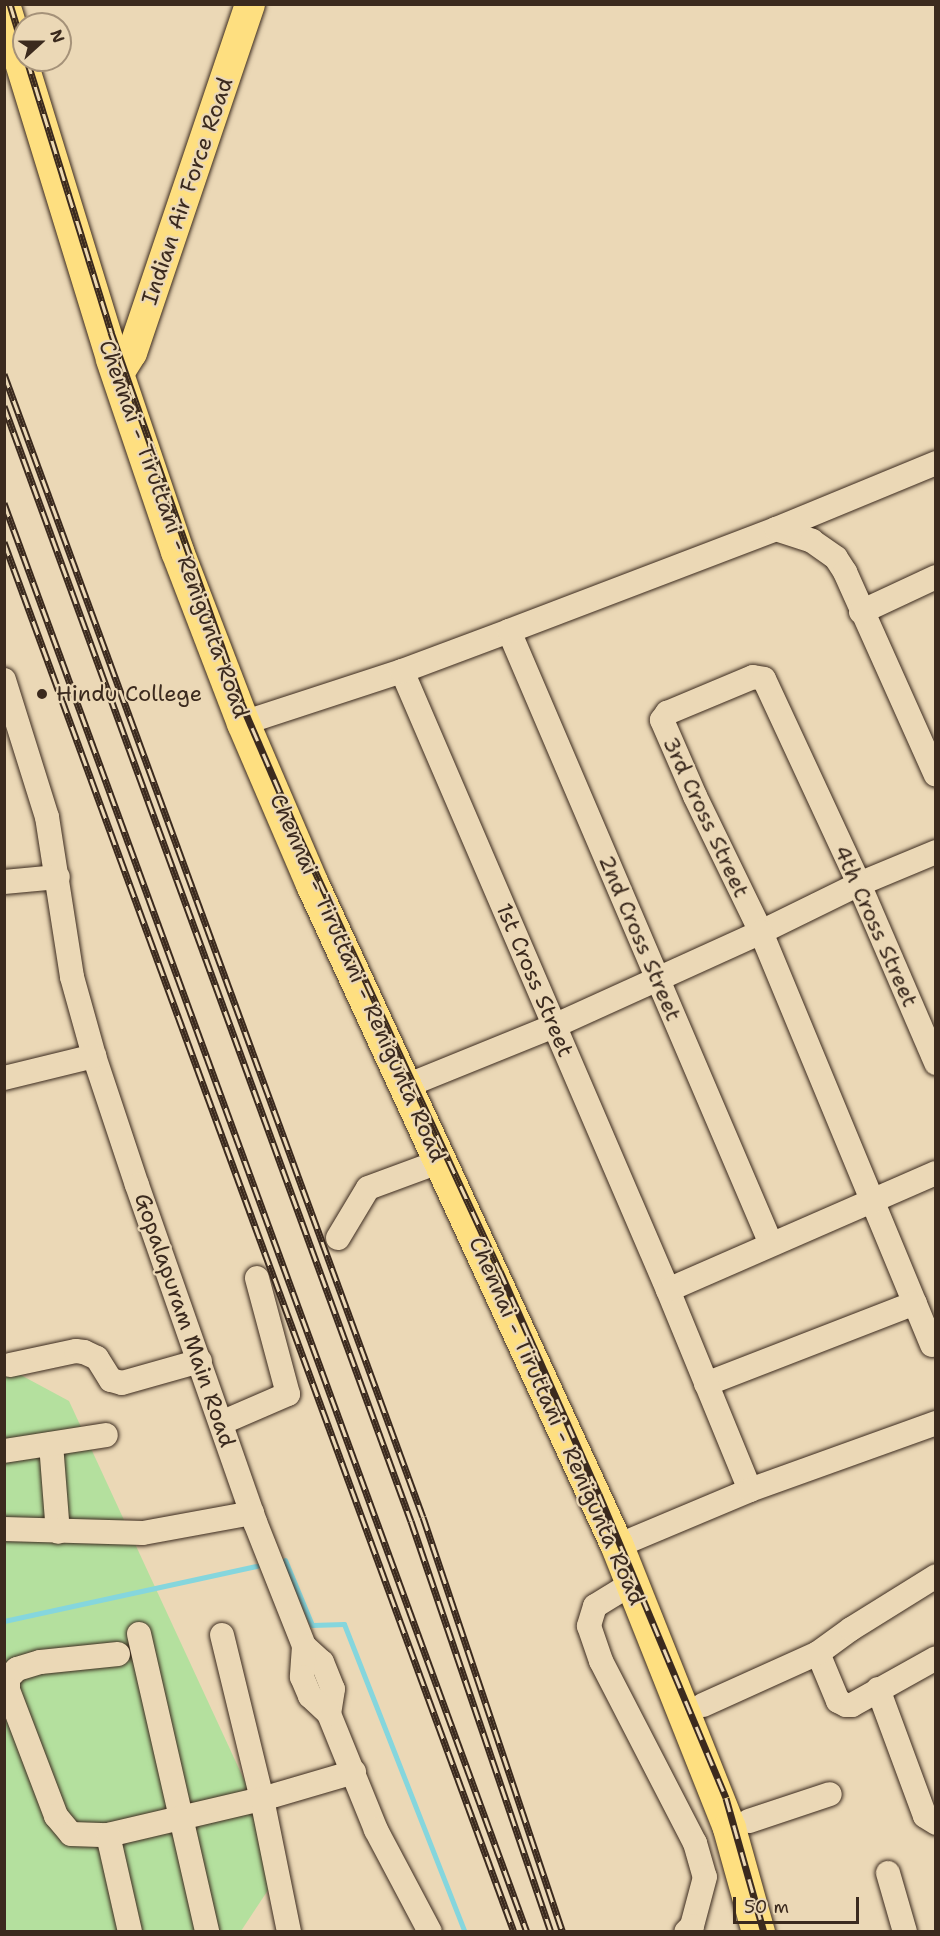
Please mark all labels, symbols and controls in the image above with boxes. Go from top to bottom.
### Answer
north arrow [12,12,72,72]
text: N [45,26,69,46]
street label: Indian Air Force Road [136,74,238,308]
street label: Chennai - Tiruttani - Renigunta Road [93,336,255,722]
place label: Hindu College [56,681,202,707]
marker: Hindu College [33,685,51,703]
street label: 3rd Cross Street [657,732,755,902]
street label: Chennai - Tiruttani - Renigunta Road [265,790,451,1166]
street label: 4th Cross Street [828,841,924,1011]
street label: 2nd Cross Street [593,851,687,1025]
street label: 1st Cross Street [491,899,579,1061]
street label: Gopalapuram Main Road [129,1189,241,1451]
street label: Chennai - Tiruttani - Renigunta Road [464,1233,650,1609]
scale bar [736,1885,862,1923]
text: 50 m [744,1895,789,1919]

